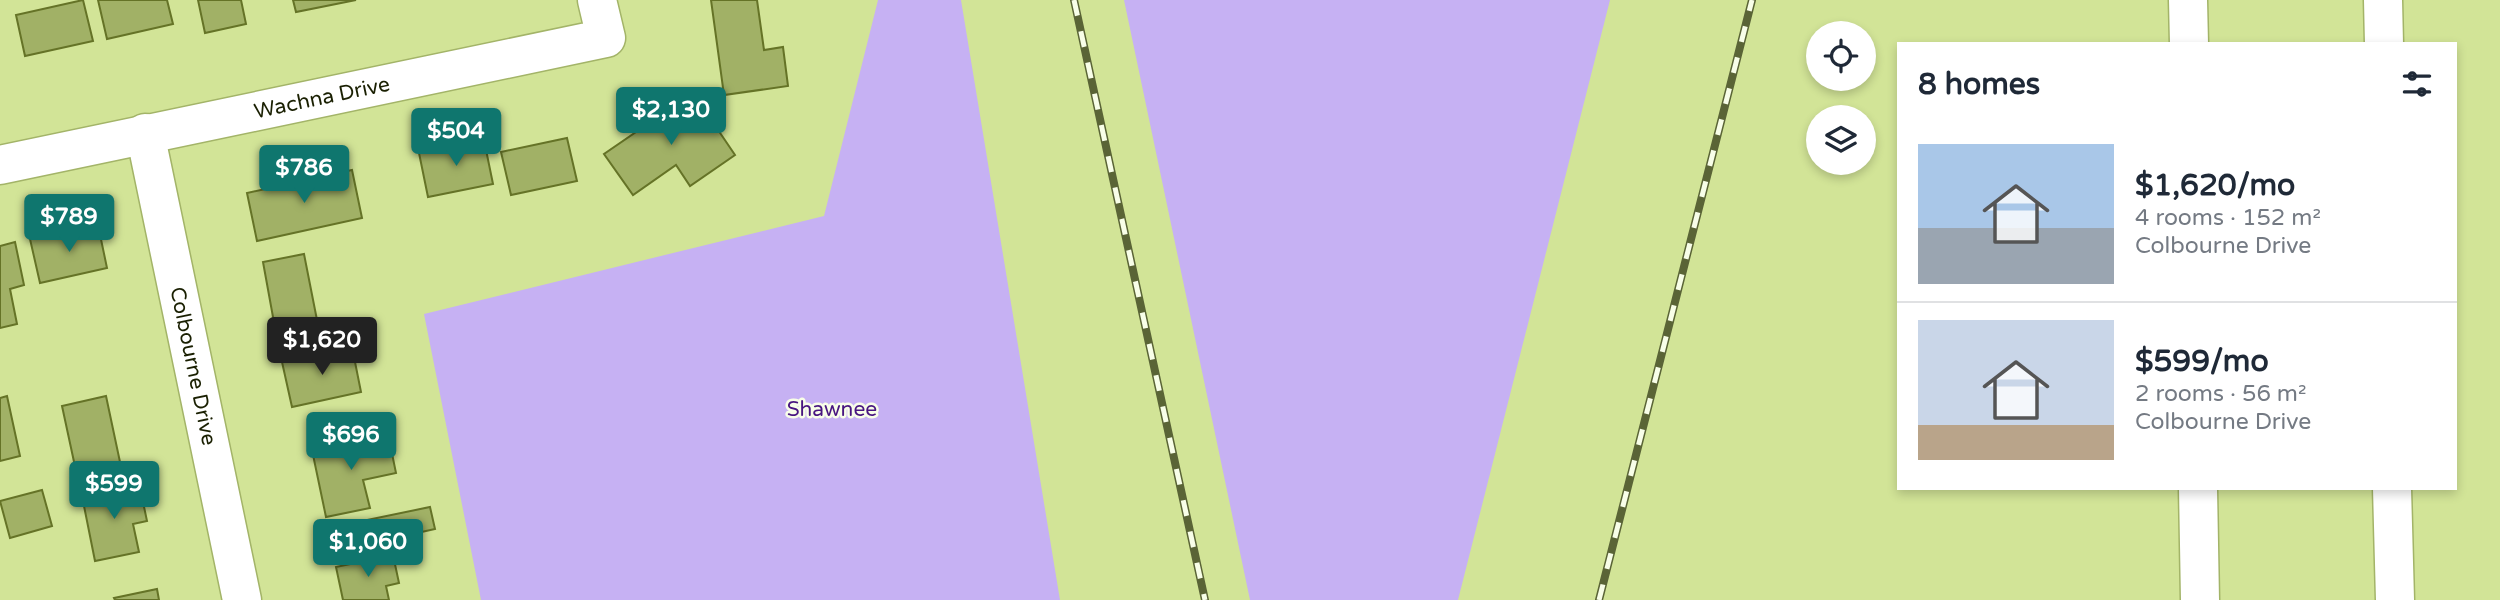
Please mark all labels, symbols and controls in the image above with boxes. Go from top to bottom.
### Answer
map controls [1806,21,1876,175]
button: locate [1806,21,1876,91]
icon: filters [2398,65,2436,103]
text: 8 homes [1918,66,2040,103]
street label: Wachna Drive [252,71,392,124]
pin: $2,130 [614,88,728,147]
text: $2,130 [632,96,710,124]
button: layers [1806,105,1876,175]
pin: $504 [415,108,497,168]
text: $504 [427,117,485,145]
pin: $786 [263,146,345,205]
text: $786 [275,154,333,182]
text: $1,620/mo [2135,167,2295,204]
icon: home [1974,172,2058,256]
pin: $789 [28,194,110,254]
text: $789 [40,203,98,231]
text: 4 rooms · 152 m² [2135,204,2321,232]
text: Colbourne Drive [2135,232,2311,260]
street label: Colbourne Drive [165,285,222,448]
pin: $1,620 [265,318,379,377]
text: $1,620 [283,326,361,354]
text: $599/mo [2135,343,2269,380]
icon: home [1974,348,2058,432]
text: 2 rooms · 56 m² [2135,380,2306,408]
park label: Shawnee [787,397,877,422]
text: Colbourne Drive [2135,408,2311,436]
pin: $696 [310,412,392,472]
text: $696 [322,421,380,449]
pin: $599 [73,462,155,521]
text: $599 [85,470,143,498]
pin: $1,060 [311,520,425,579]
text: $1,060 [329,528,407,556]

